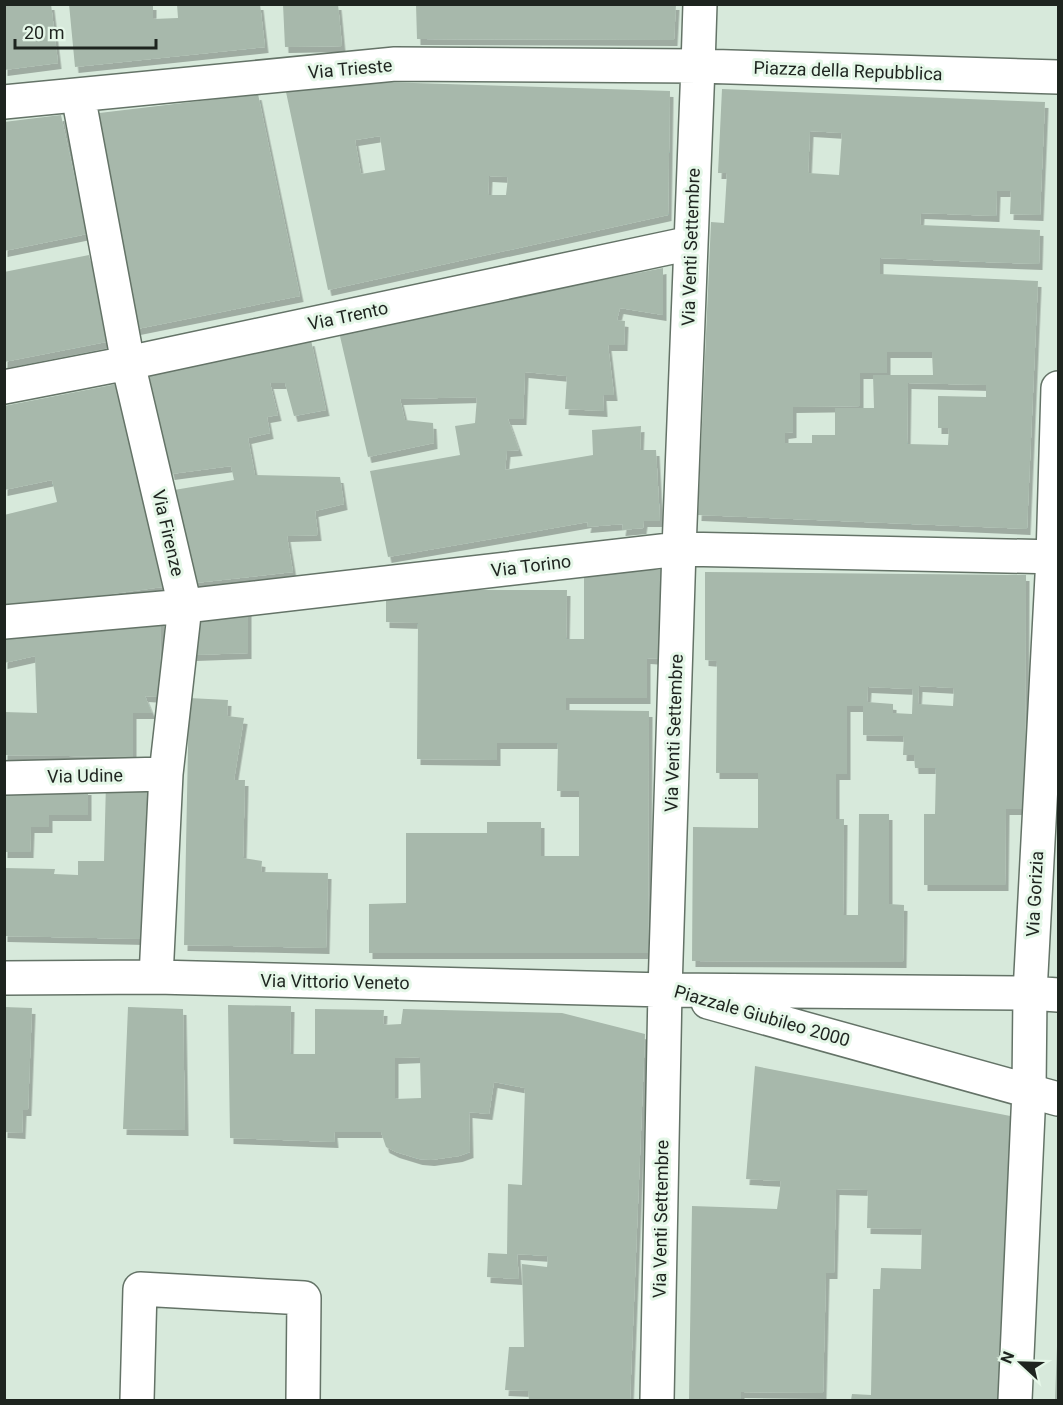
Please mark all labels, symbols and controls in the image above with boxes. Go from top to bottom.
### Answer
scale bar [15,12,156,50]
text: 20 m [24,22,64,43]
street label: Via Trieste [307,54,393,83]
street label: Piazza della Repubblica [753,57,943,84]
street label: Via Venti Settembre [677,168,704,326]
street label: Via Trento [306,297,390,334]
street label: Via Firenze [148,488,189,578]
street label: Via Torino [490,550,572,581]
street label: Via Venti Settembre [660,654,687,812]
street label: Via Udine [47,764,123,787]
street label: Via Gorizia [1022,850,1047,938]
street label: Via Vittorio Veneto [260,970,410,993]
street label: Piazzale Giubileo 2000 [672,980,852,1051]
street label: Via Venti Settembre [649,1140,672,1298]
north arrow [991,1333,1051,1393]
text: N [997,1349,1018,1366]

